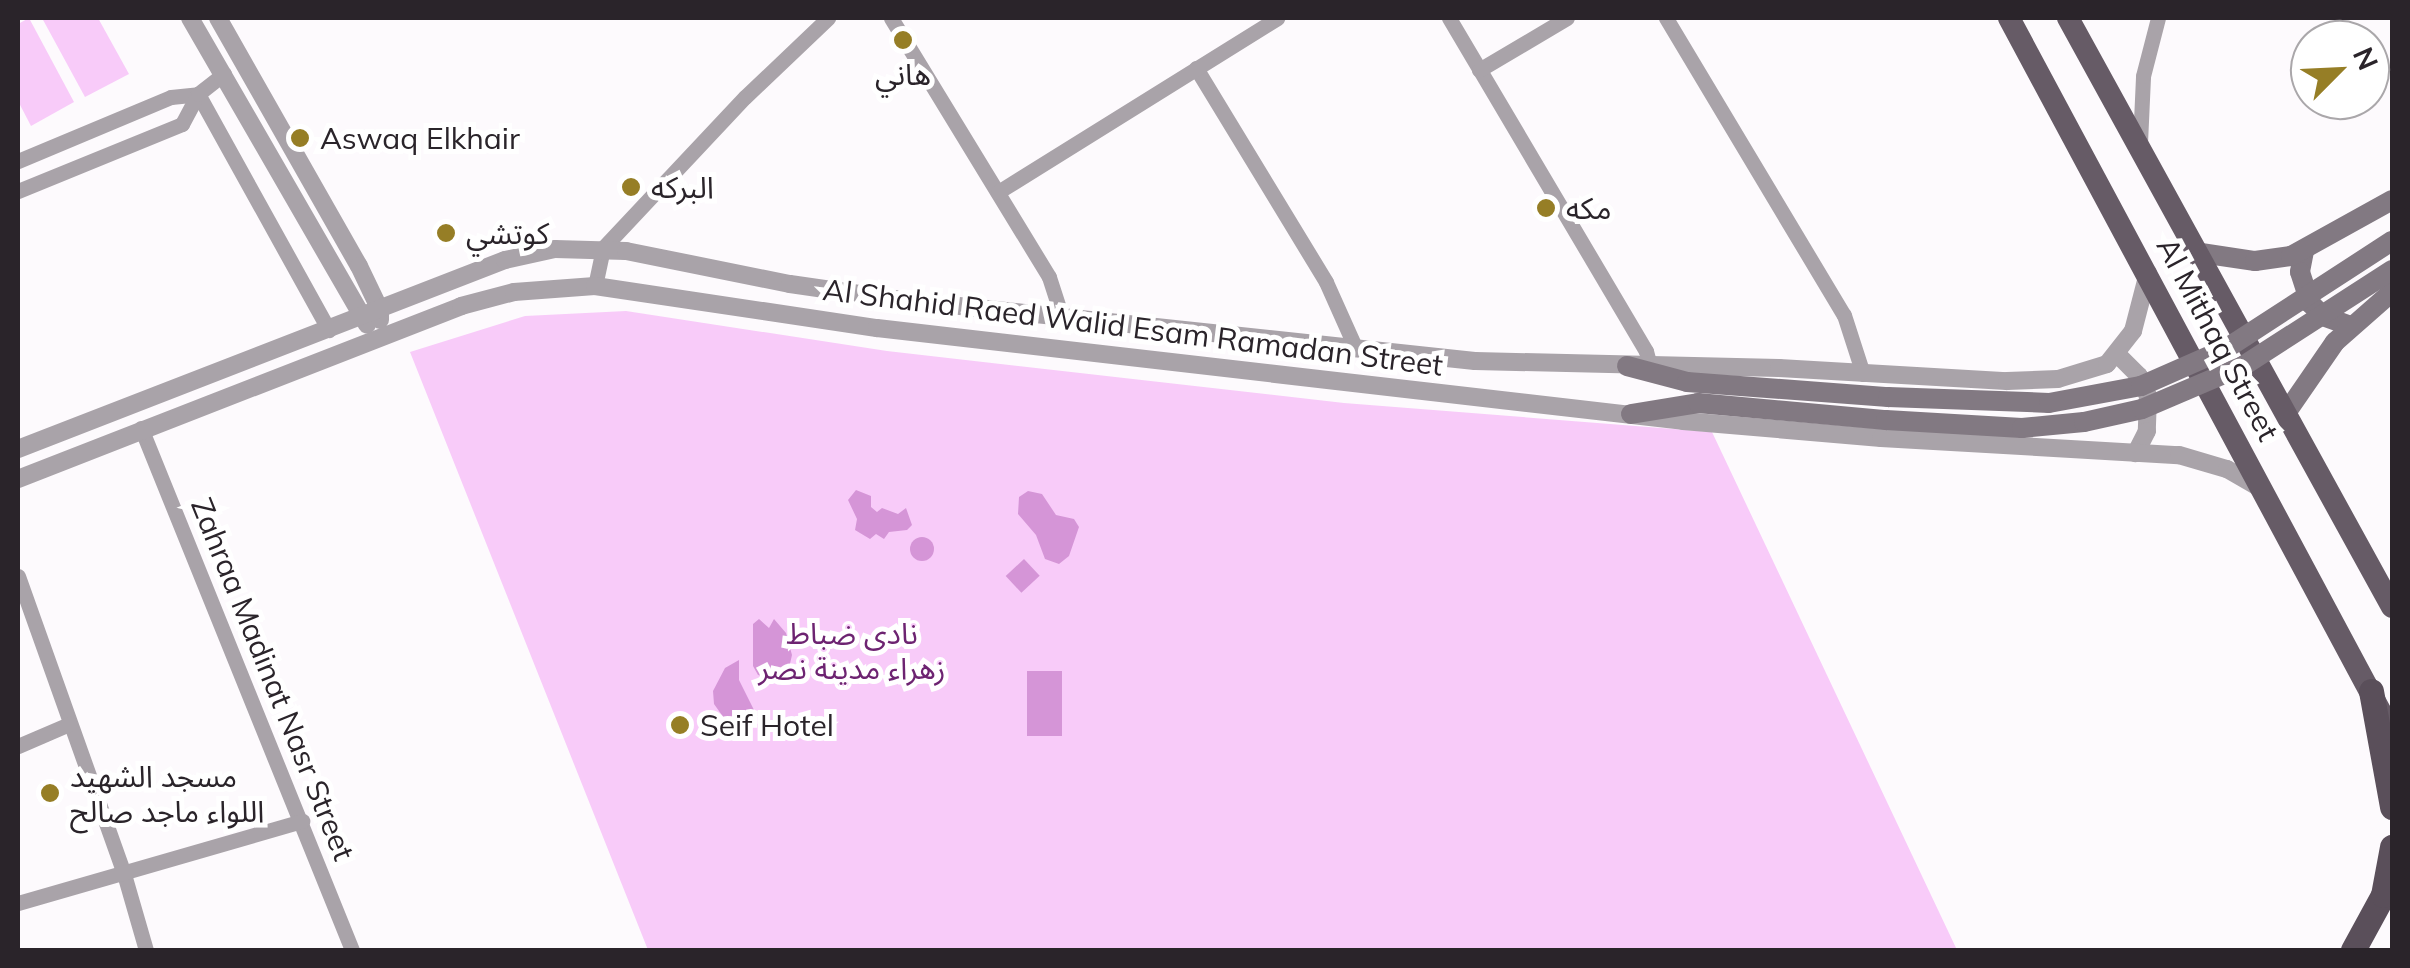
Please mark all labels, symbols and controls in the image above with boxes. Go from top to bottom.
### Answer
north arrow [2290,20,2390,120]
marker: هاني [892,29,914,51]
text: N [2346,42,2386,75]
place label: هاني [875,56,931,92]
place label: Aswaq Elkhair [320,120,520,156]
marker: Aswaq Elkhair [289,127,311,149]
place label: البركه [651,169,714,205]
marker: البركه [620,176,642,198]
place label: مكه [1566,190,1612,226]
marker: مكه [1535,197,1557,219]
place label: كوتشي [466,215,549,251]
marker: كوتشي [435,222,457,244]
street label: Al Mithaq Street [2149,231,2287,447]
street label: Al Shahid Raed Walid Esam Ramadan Street [821,271,1445,383]
street label: Zahraa Madinat Nasr Street [184,493,362,865]
park label: نادى ضباط زهراء مدينة نصر [758,615,946,686]
place label: Seif Hotel [700,707,834,743]
marker: Seif Hotel [669,714,691,736]
place label: مسجد الشهيد اللواء ماجد صالح [70,758,264,828]
marker: مسجد الشهيد اللواء ماجد صالح [39,782,61,804]

